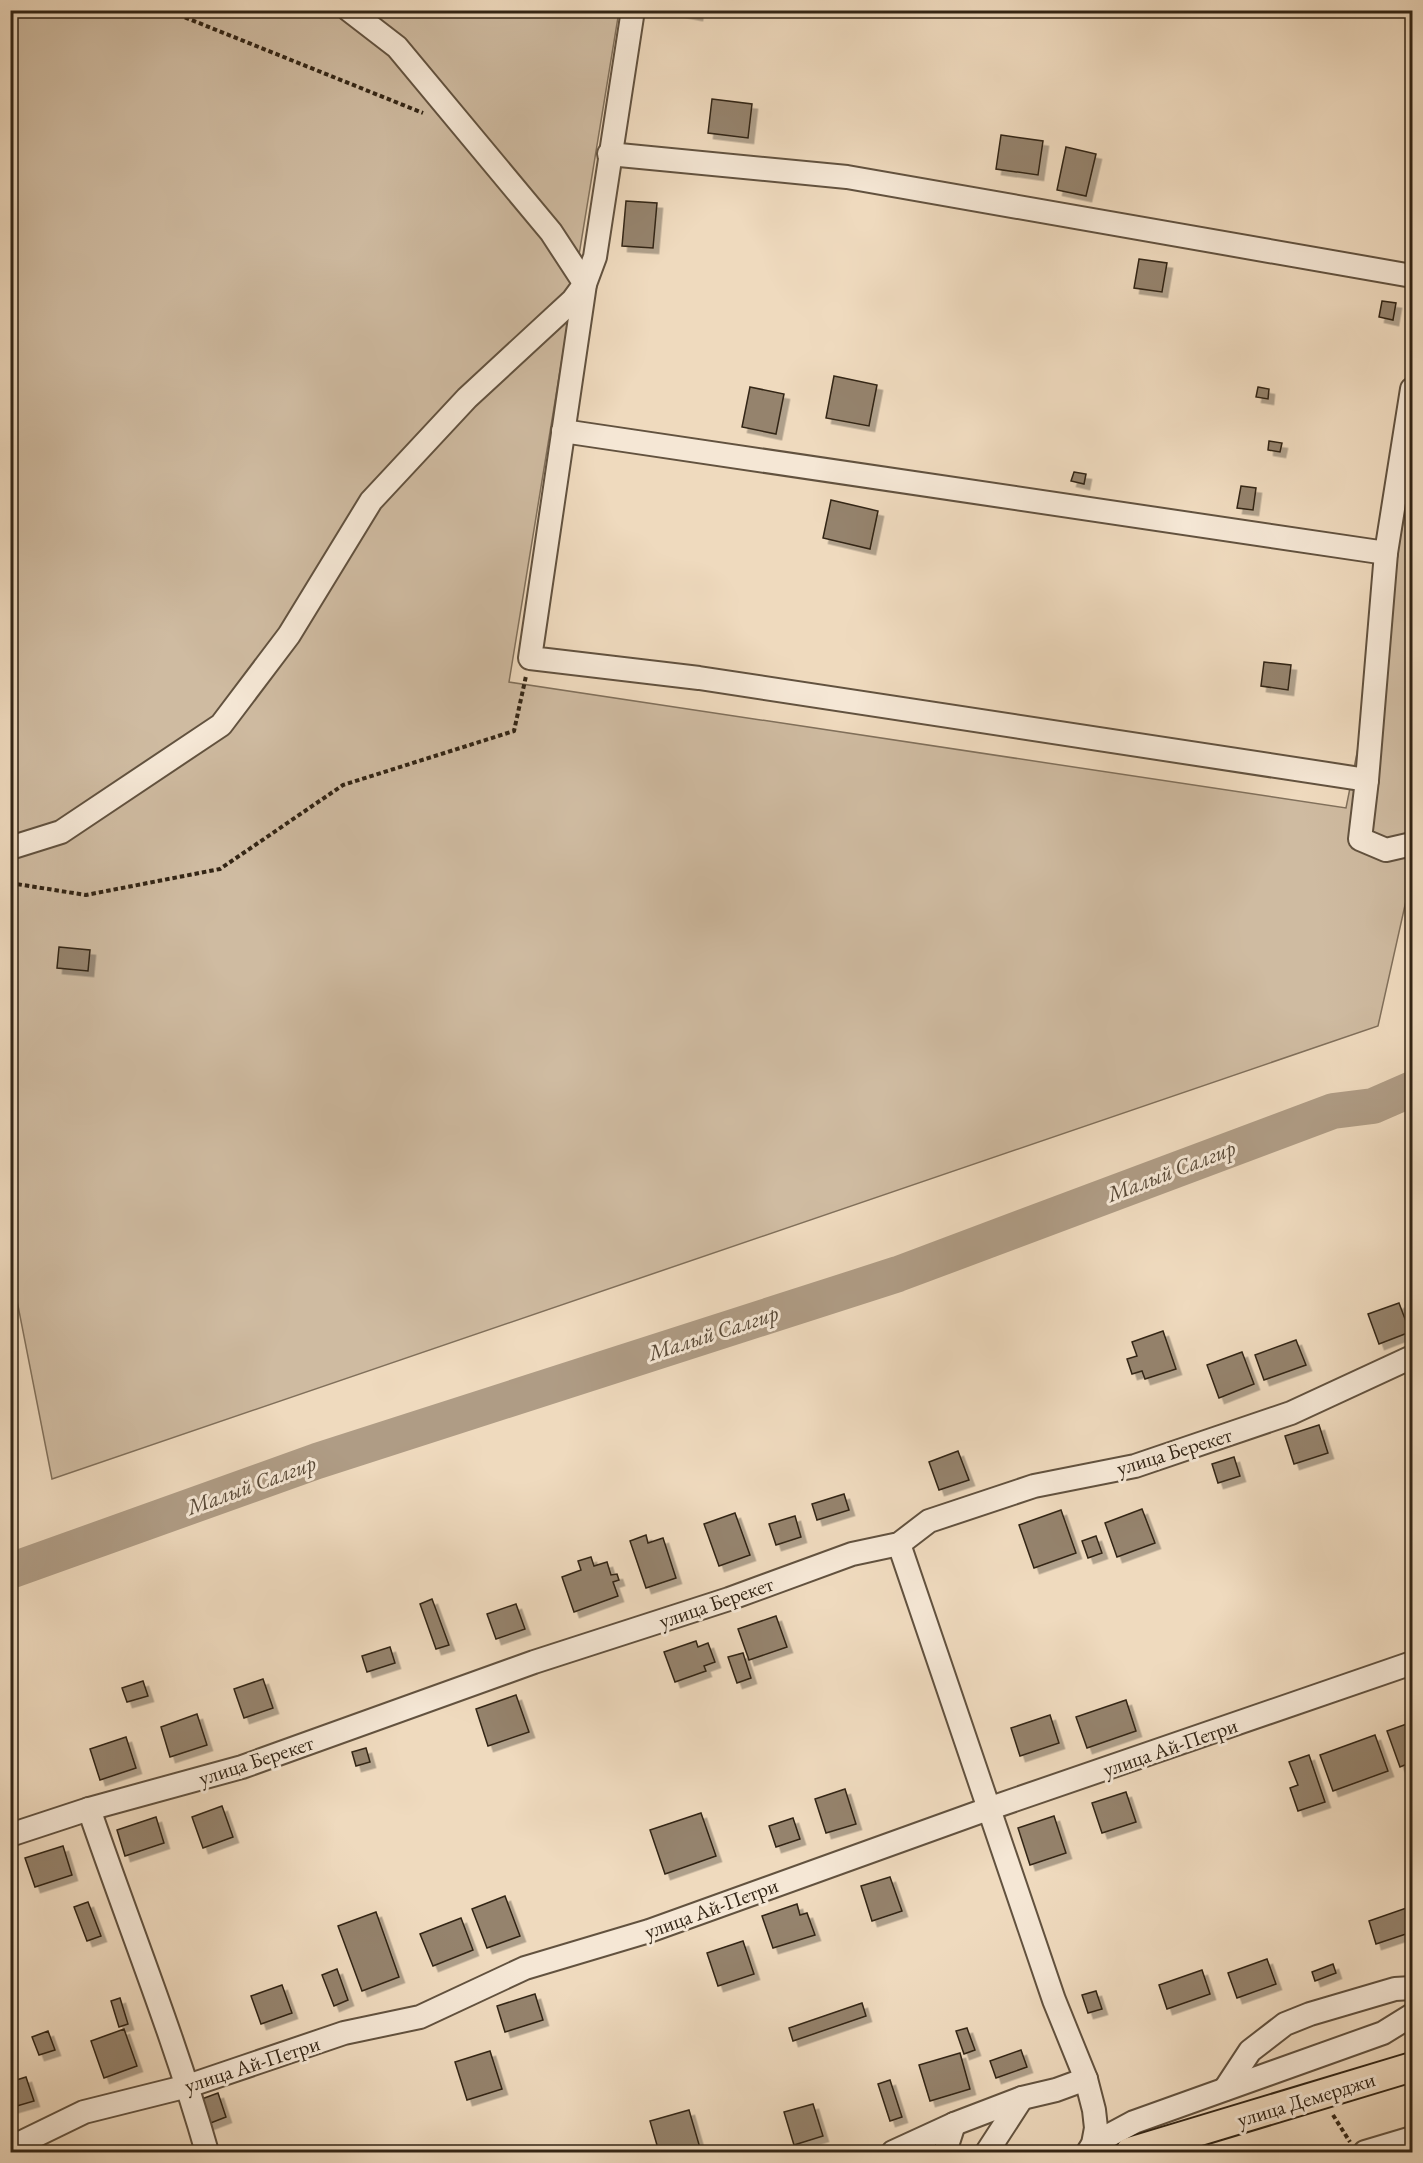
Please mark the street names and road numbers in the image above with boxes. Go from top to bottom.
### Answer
street label: улица Берекет [1113,1421,1235,1481]
street label: улица Берекет [655,1570,777,1634]
street label: улица Ай-Петри [1099,1711,1241,1783]
street label: улица Берекет [195,1729,317,1791]
street label: улица Ай-Петри [640,1871,782,1945]
street label: улица Ай-Петри [181,2029,323,2099]
street label: улица Демерджи [1234,2065,1378,2133]

